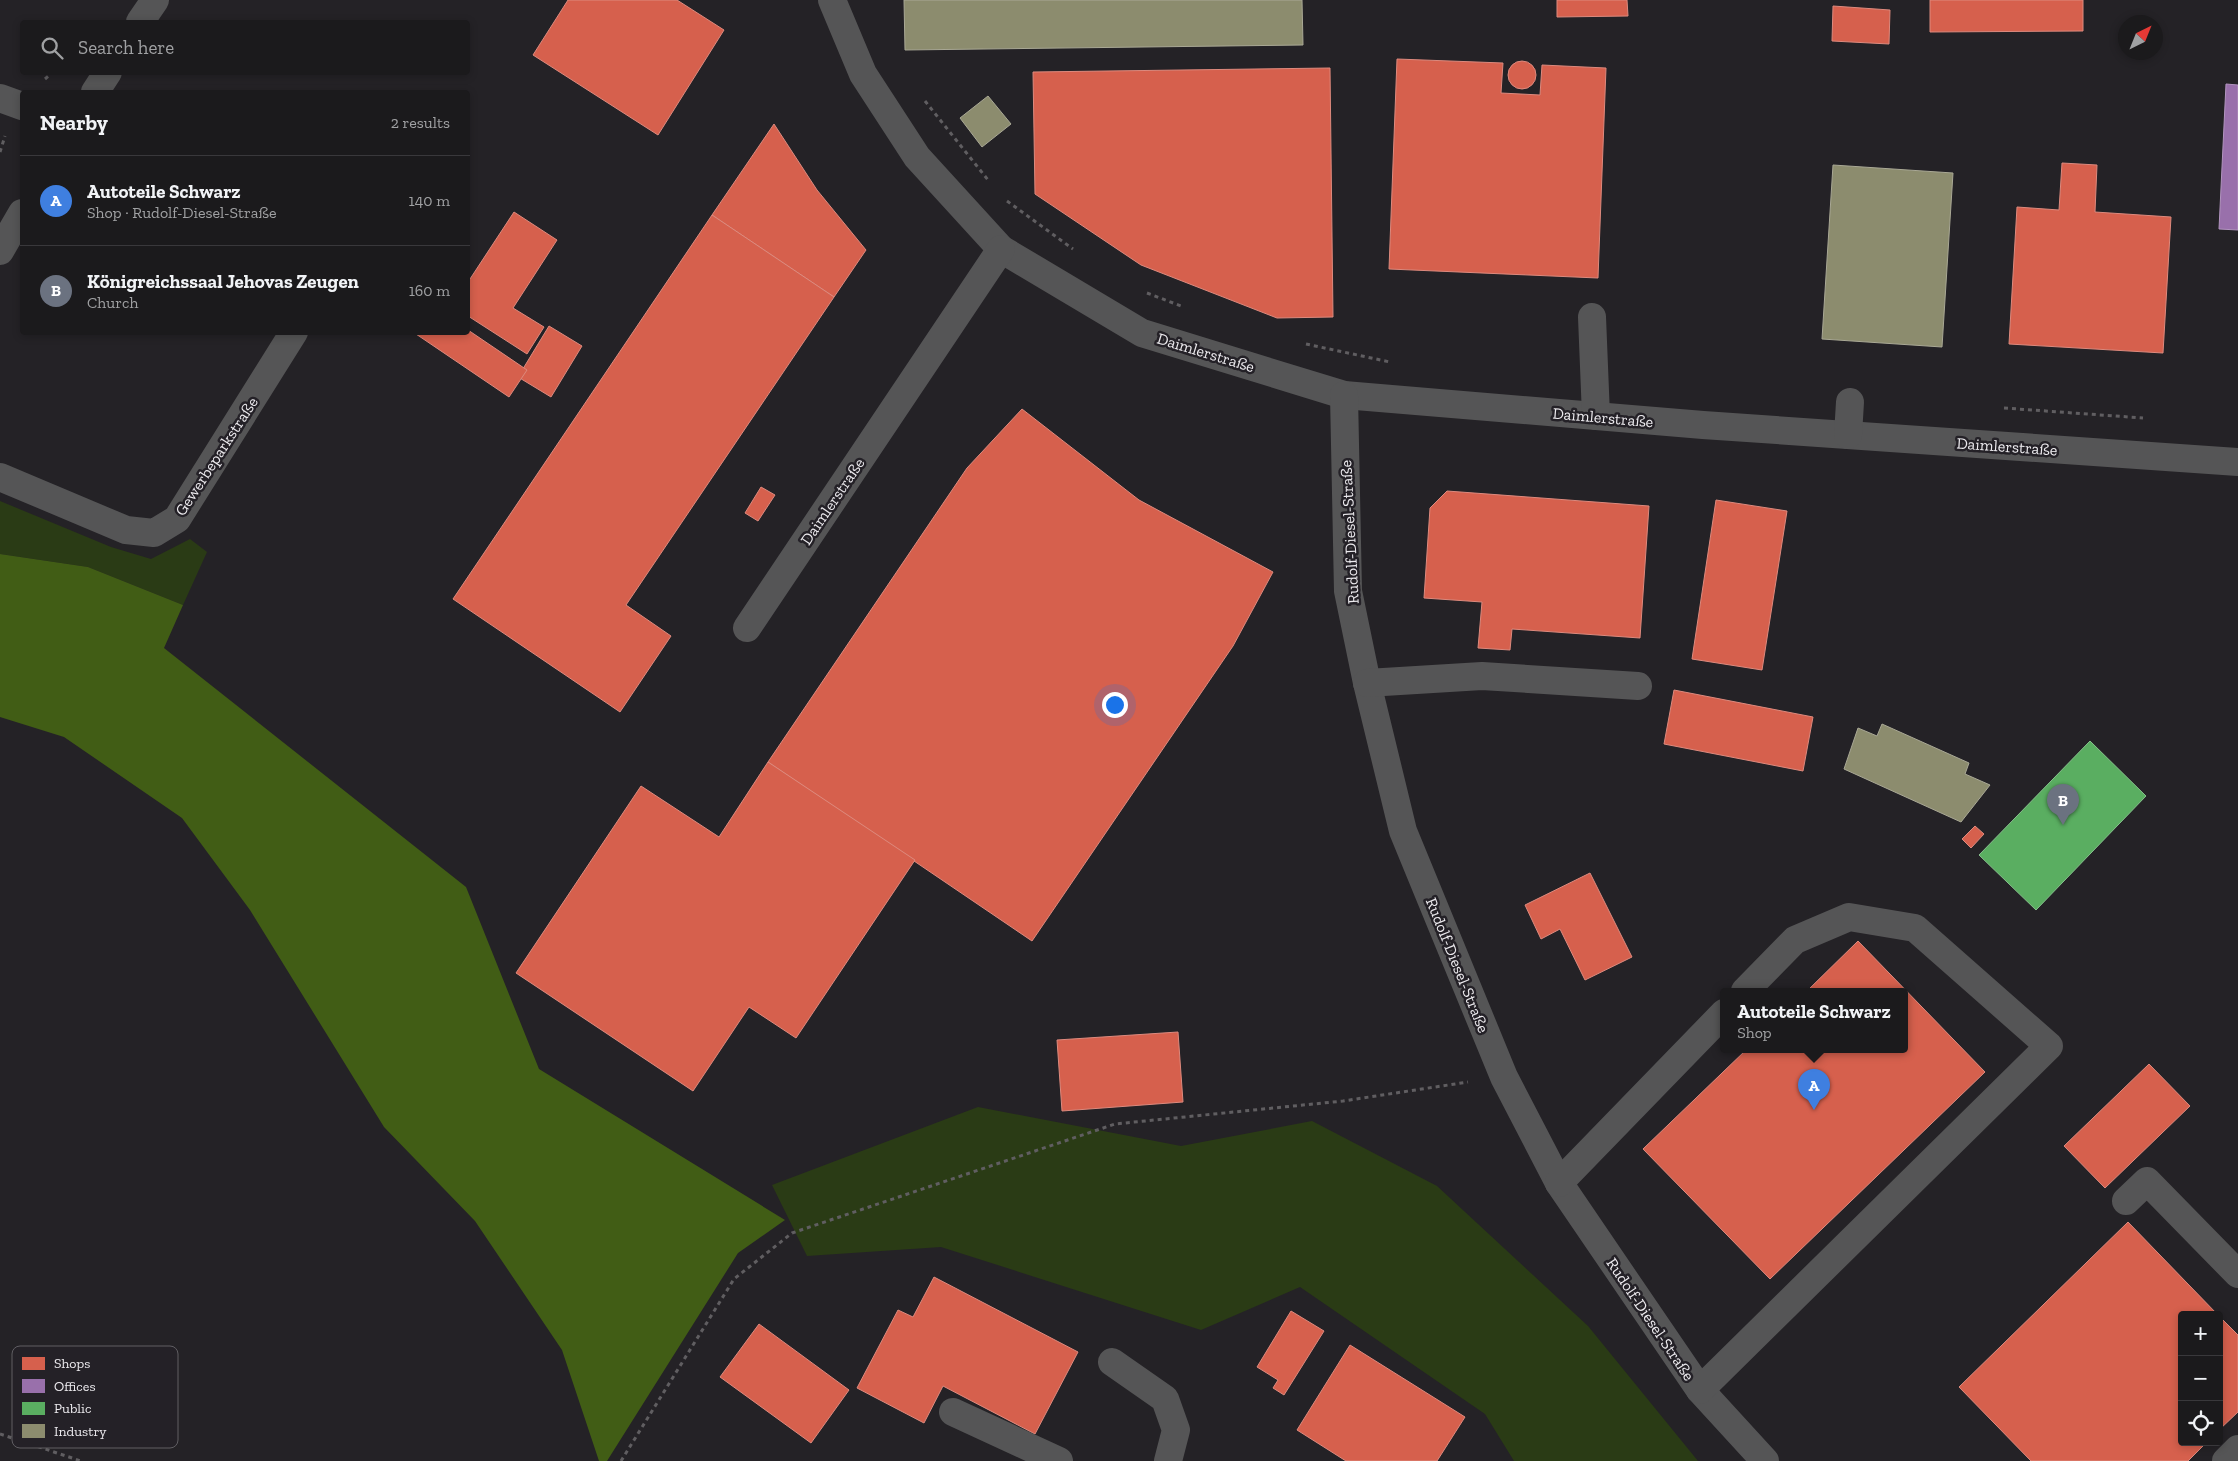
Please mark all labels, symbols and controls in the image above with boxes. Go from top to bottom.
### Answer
north arrow [2118,15,2163,60]
search box [20,20,470,75]
icon: search [38,34,66,62]
text: Search here [78,36,174,59]
text: Nearby [40,110,108,135]
text: 2 results [391,113,450,132]
text: Autoteile Schwarz [87,180,241,203]
text: A [51,191,62,210]
text: 140 m [409,191,450,210]
text: Shop · Rudolf-Diesel-Straße [87,203,276,222]
text: Königreichssaal Jehovas Zeugen [87,270,359,293]
text: B [51,281,61,300]
text: 160 m [409,281,450,300]
text: Church [87,293,138,312]
street label: Daimlerstraße [1155,329,1257,376]
street label: Gewerbeparkstraße [171,393,262,519]
street label: Daimlerstraße [1552,404,1654,431]
street label: Daimlerstraße [1956,433,2058,460]
street label: Daimlerstraße [796,454,869,548]
street label: Rudolf-Diesel-Straße [1336,459,1363,604]
your location [1102,692,1128,718]
pin: B [2047,784,2079,825]
street label: Rudolf-Diesel-Straße [1422,895,1493,1036]
popup [1720,988,1908,1053]
text: Autoteile Schwarz [1737,1000,1891,1023]
text: Shop [1737,1023,1772,1042]
pin: A [1798,1069,1830,1110]
street label: Rudolf-Diesel-Straße [1602,1254,1699,1384]
map controls [2178,1311,2223,1446]
button: + [2178,1311,2223,1356]
legend [12,1346,178,1448]
text: Shops [54,1355,90,1372]
button: − [2178,1356,2223,1401]
text: Offices [54,1378,96,1395]
text: Public [54,1400,91,1417]
button: locate [2178,1401,2223,1446]
text: Industry [54,1423,107,1440]

